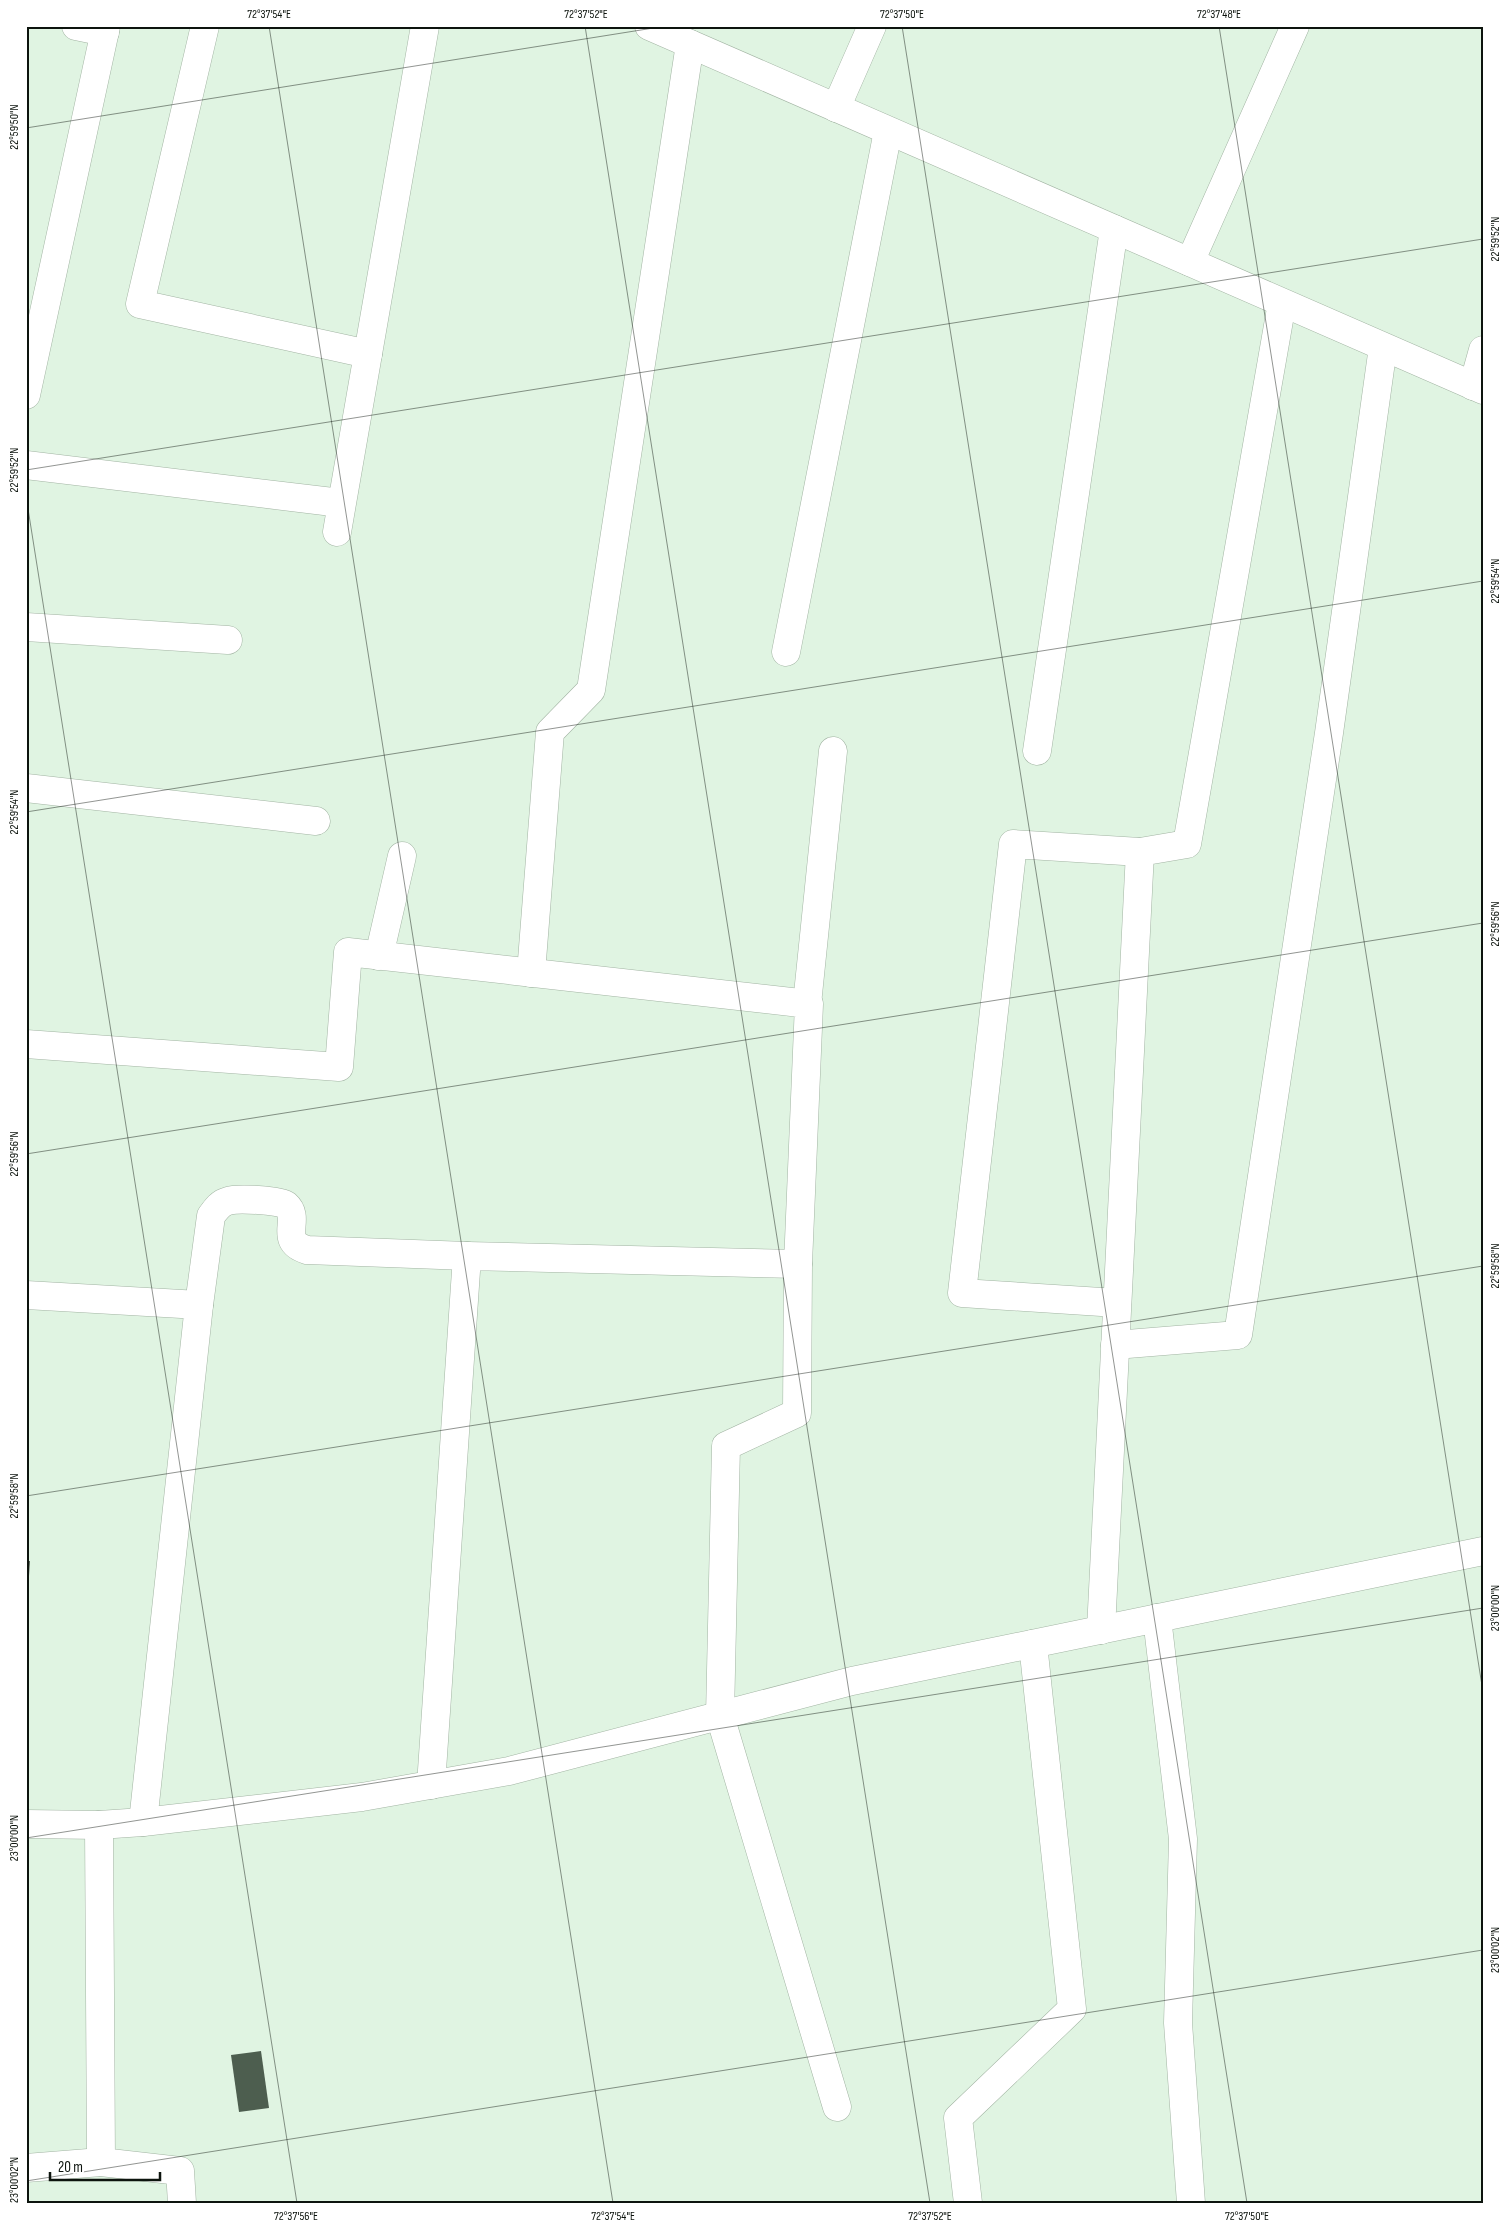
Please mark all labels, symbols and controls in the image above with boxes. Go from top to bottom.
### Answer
text: 72°37'54"E [247,7,291,22]
text: 72°37'52"E [564,7,608,22]
text: 72°37'50"E [880,7,924,22]
text: 72°37'48"E [1197,7,1241,22]
text: 22°59'50"N [7,104,22,150]
text: 22°59'52"N [1488,217,1503,261]
text: 22°59'52"N [7,448,22,492]
text: 22°59'54"N [1488,559,1503,603]
text: 22°59'54"N [7,790,22,834]
text: 22°59'56"N [1488,901,1503,947]
text: 22°59'56"N [7,1131,22,1177]
text: 22°59'58"N [1488,1243,1503,1289]
text: 22°59'58"N [7,1473,22,1519]
text: 23°00'00"N [1488,1585,1503,1631]
text: 23°00'00"N [7,1815,22,1861]
text: 23°00'02"N [1488,1927,1503,1973]
scale bar [50,2149,160,2181]
text: 23°00'02"N [7,2157,22,2203]
text: 20 m [58,2158,83,2177]
text: 72°37'56"E [274,2209,318,2224]
text: 72°37'54"E [591,2209,635,2224]
text: 72°37'52"E [908,2209,952,2224]
text: 72°37'50"E [1225,2209,1269,2224]

